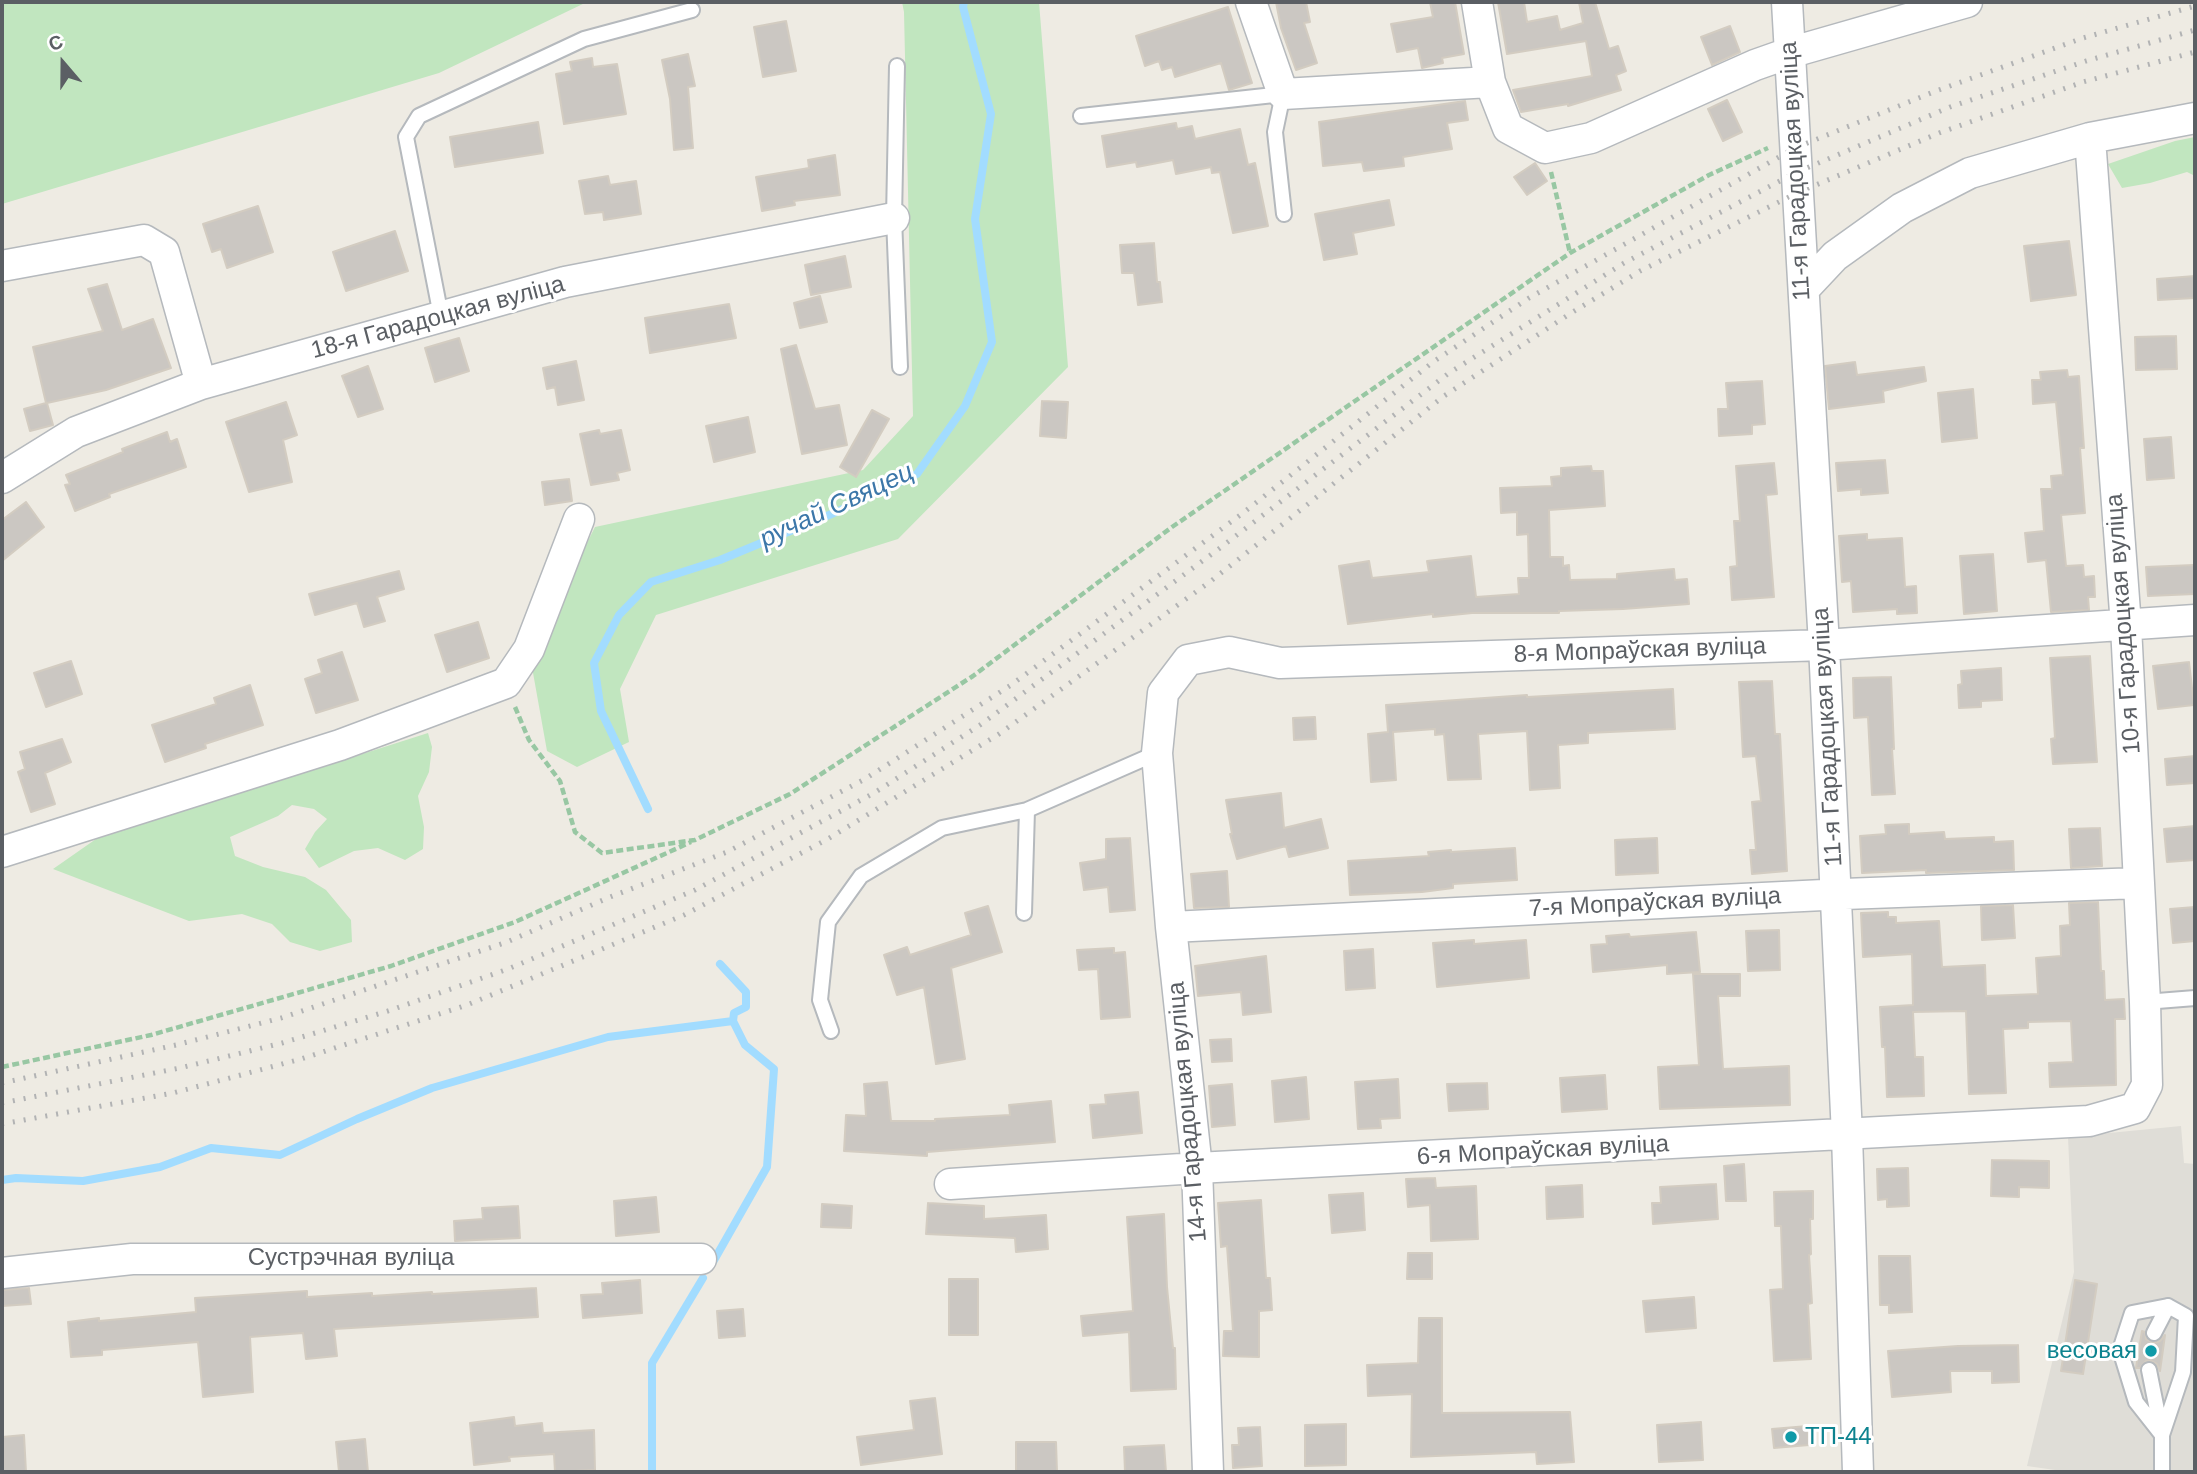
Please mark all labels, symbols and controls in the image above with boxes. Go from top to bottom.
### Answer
north arrow [28,28,98,98]
text: С [46,31,66,55]
street label: 11-я Гарадоцкая вуліца [1775,41,1817,301]
street label: 18-я Гарадоцкая вуліца [308,270,568,366]
water label: ручай Свяцец [755,457,919,555]
street label: 10-я Гарадоцкая вуліца [2101,493,2147,755]
street label: 11-я Гарадоцкая вуліца [1807,607,1849,867]
street label: 8-я Мопраўская вуліца [1513,632,1767,670]
street label: 7-я Мопраўская вуліца [1528,882,1782,924]
street label: 14-я Гарадоцкая вуліца [1162,981,1214,1243]
street label: 6-я Мопраўская вуліца [1416,1130,1670,1172]
street label: Сустрэчная вуліца [248,1244,454,1272]
place label: весовая [2047,1337,2137,1365]
marker: весовая [2143,1343,2159,1359]
place label: ТП-44 [1805,1423,1872,1451]
marker: ТП-44 [1783,1429,1799,1445]

